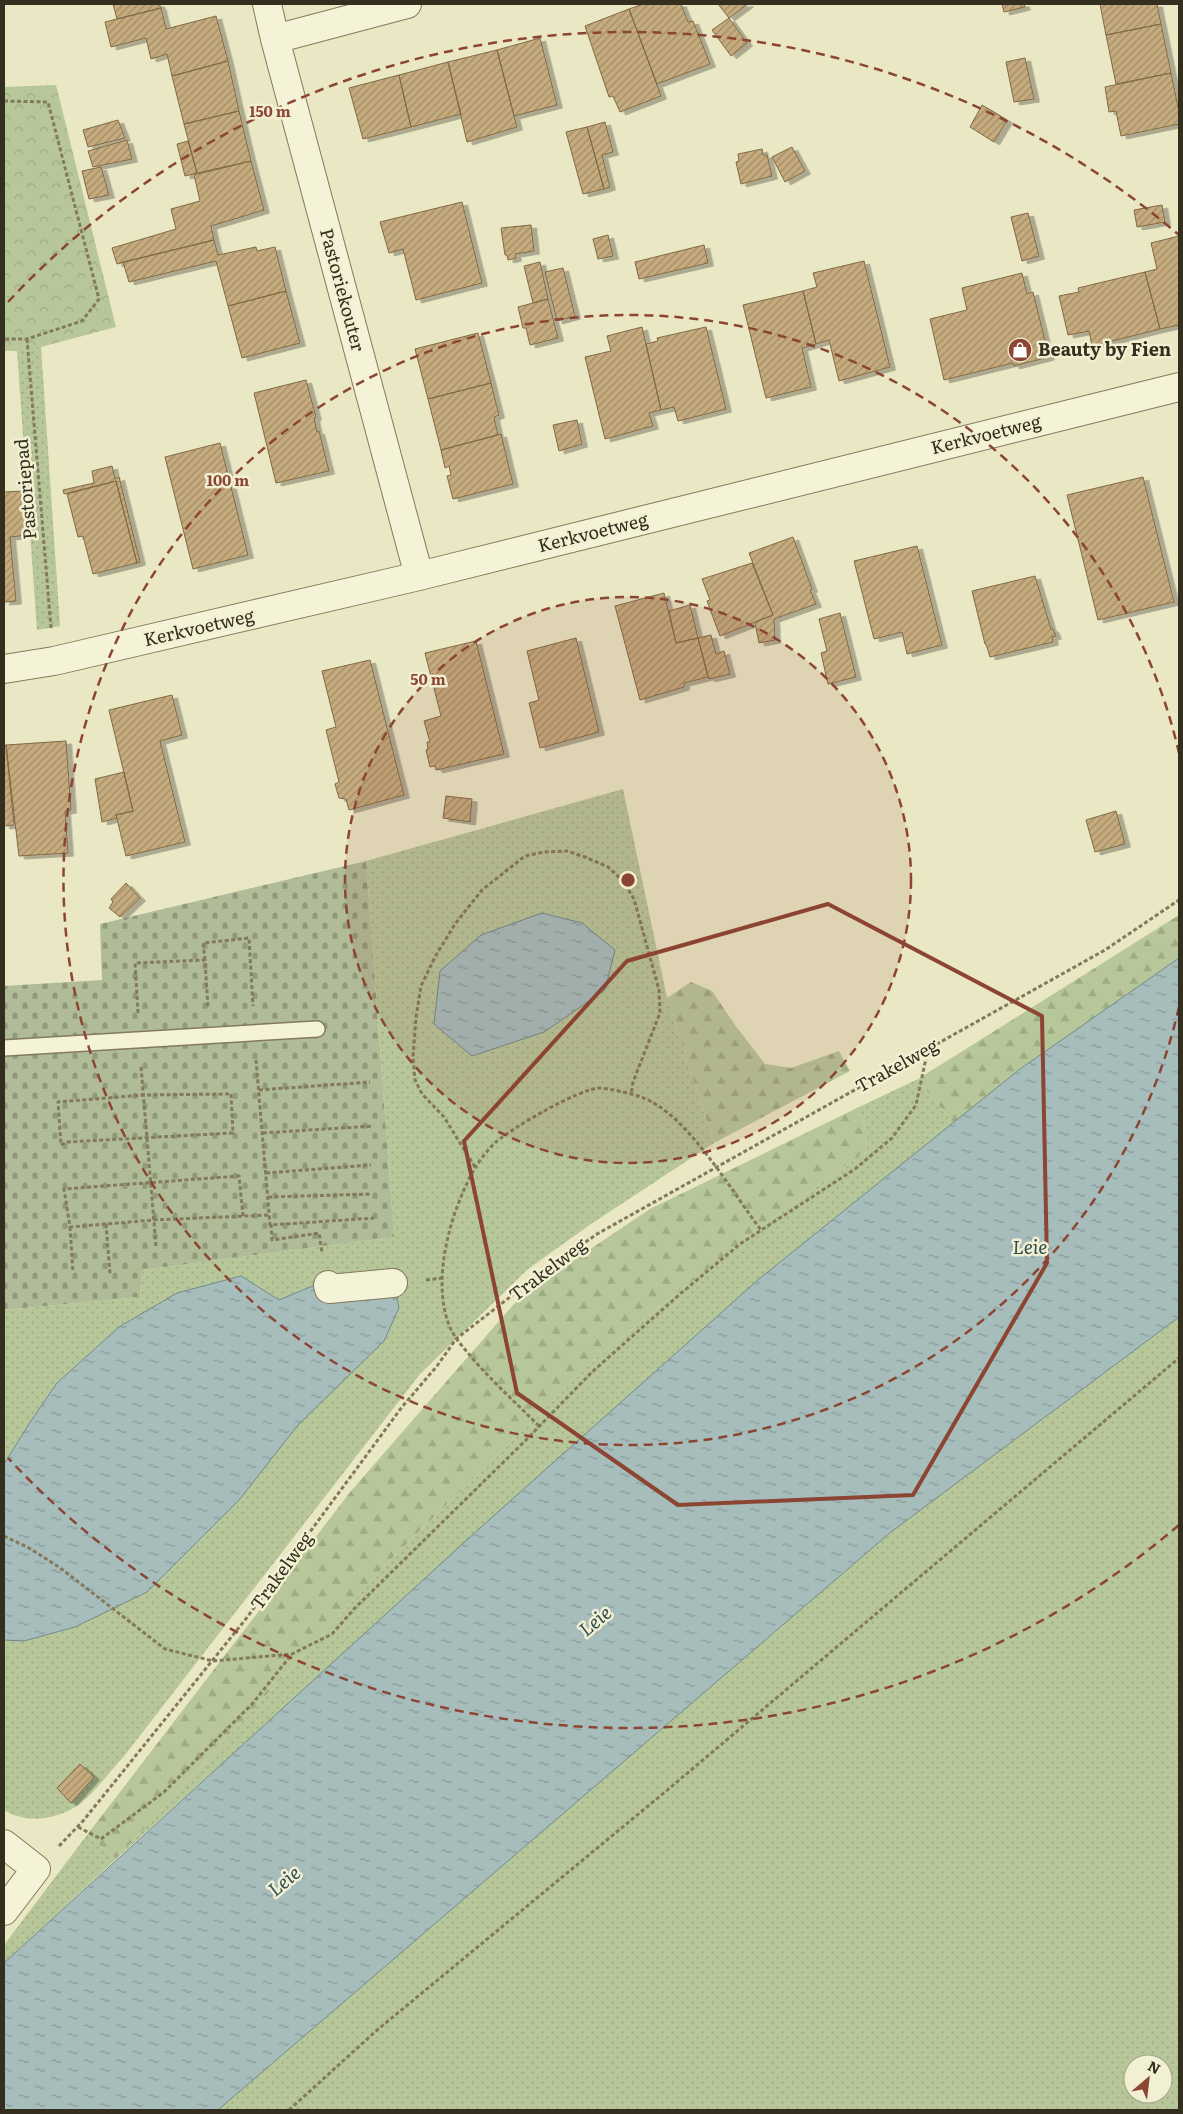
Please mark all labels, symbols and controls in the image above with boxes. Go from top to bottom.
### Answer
text: 150 m [249,99,291,122]
street label: Pastoriekouter [314,225,373,355]
place label: Beauty by Fien [1038,335,1172,362]
shop icon: Beauty by Fien [1007,337,1033,363]
street label: Kerkvoetweg [928,407,1045,460]
street label: Pastoriepad [7,438,42,541]
text: 100 m [207,468,249,491]
street label: Kerkvoetweg [535,505,652,558]
street label: Kerkvoetweg [141,600,258,652]
text: 50 m [410,667,446,690]
centre of rings [619,871,637,889]
street label: Trakelweg [850,1030,944,1099]
street label: Trakelweg [503,1230,592,1307]
water label: Leie [1013,1232,1047,1260]
street label: Trakelweg [243,1524,319,1615]
water label: Leie [572,1598,617,1642]
water label: Leie [261,1858,306,1902]
north arrow [1123,2054,1173,2104]
text: N [1145,2055,1165,2078]

